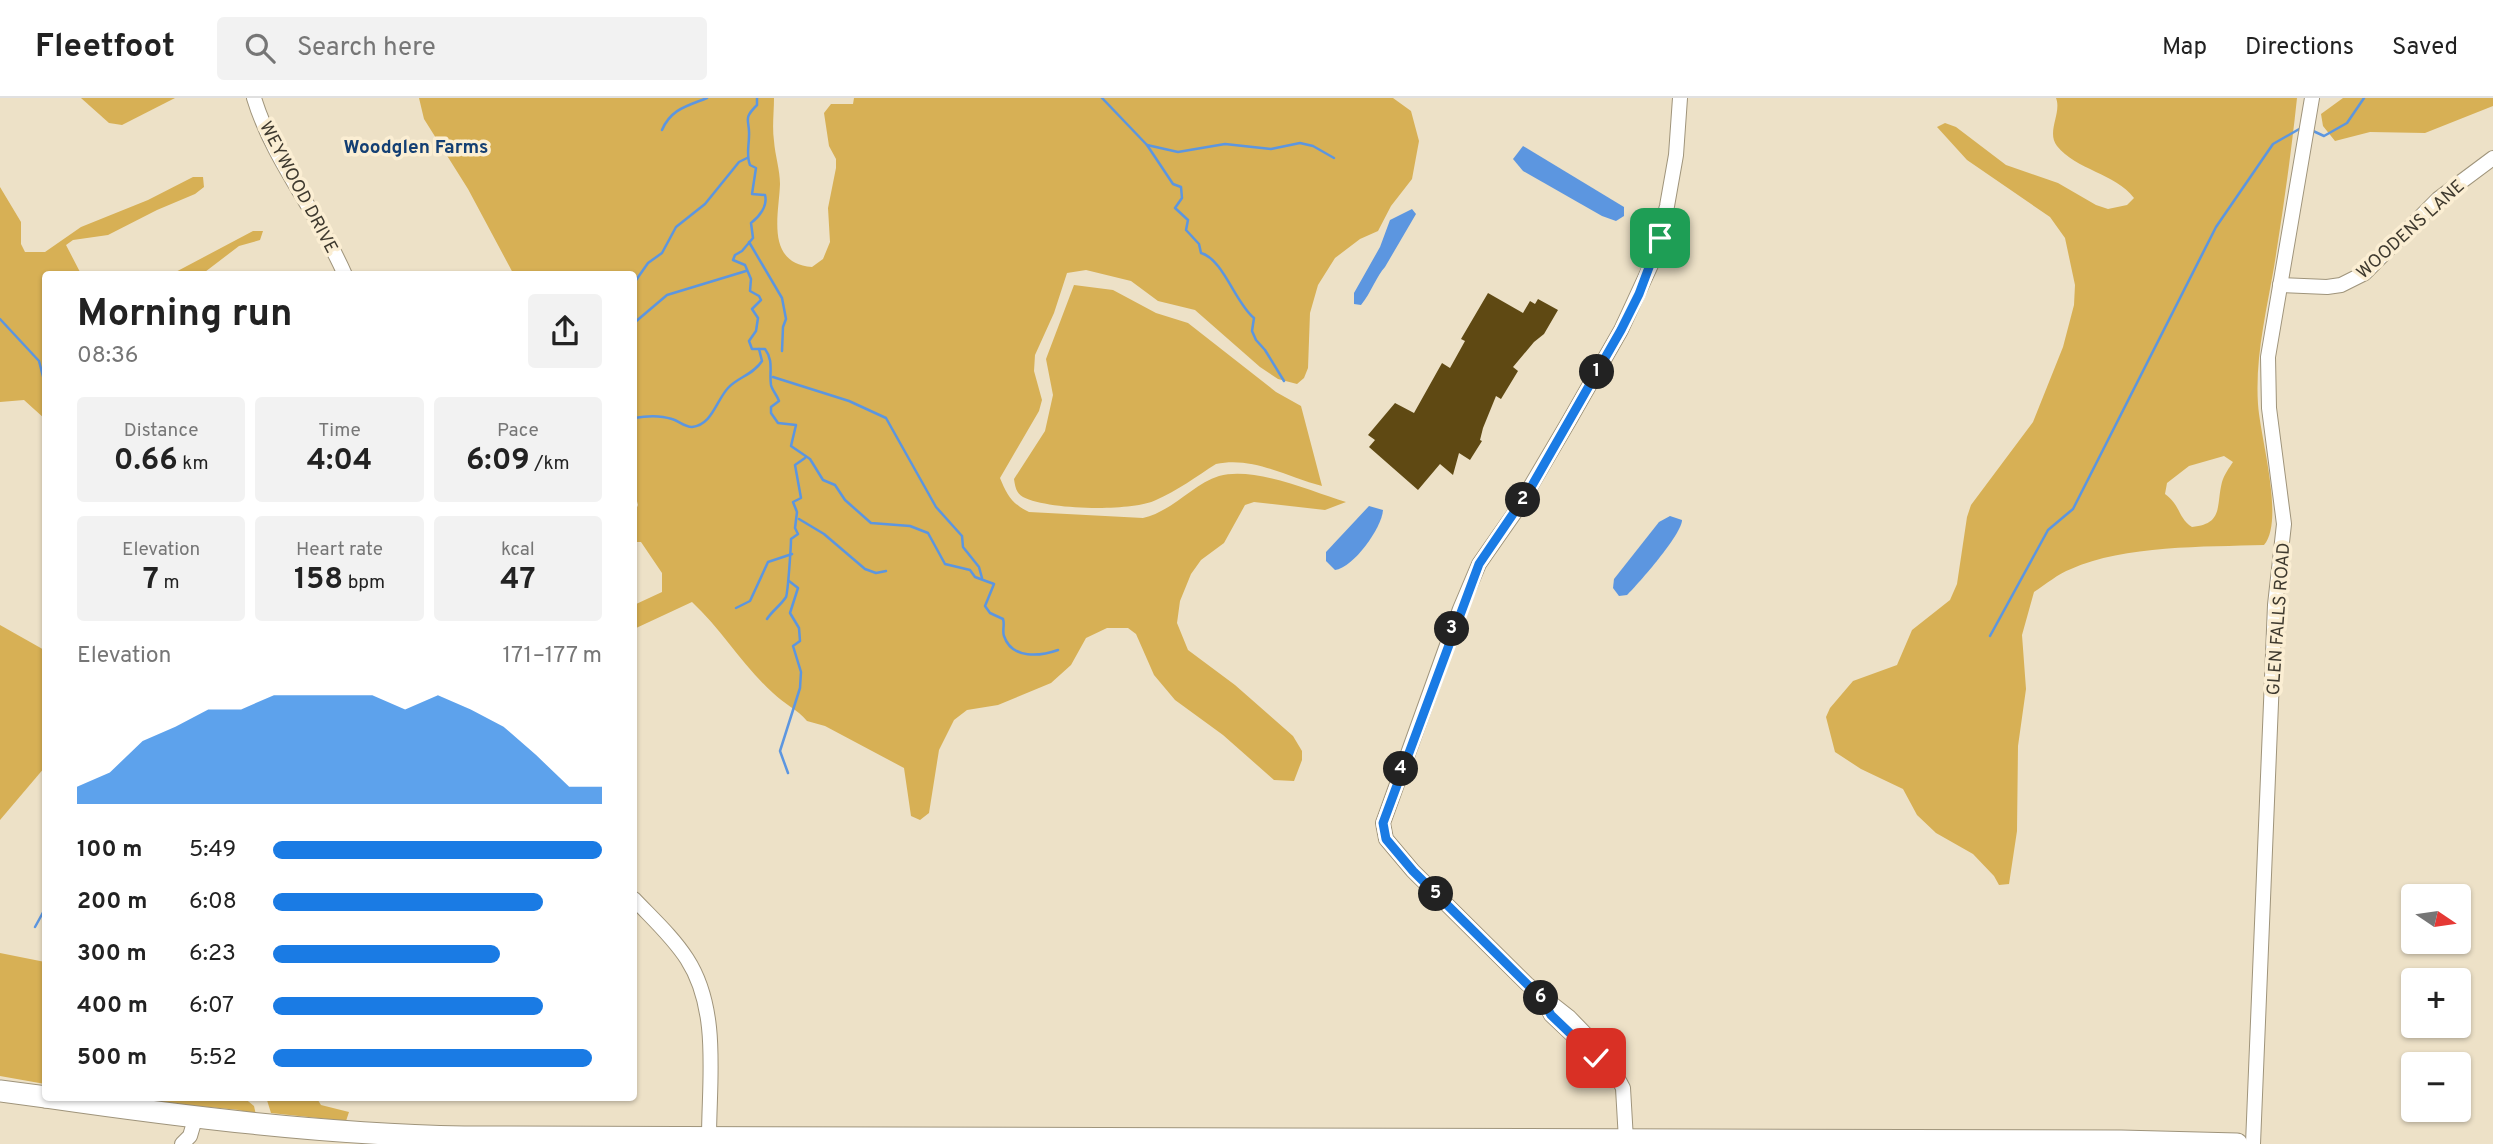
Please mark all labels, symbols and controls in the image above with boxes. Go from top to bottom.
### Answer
search box [217,17,707,80]
text: Fleetfoot [35,27,175,69]
icon: search [241,29,279,67]
text: Search here [297,32,436,65]
text: Map [2162,33,2207,63]
text: Directions [2245,33,2354,63]
text: Saved [2392,33,2458,63]
street label: WEYWOOD DRIVE [253,118,342,258]
district label: Woodglen Farms [344,136,488,160]
street label: WOODENS LANE [2352,176,2470,285]
pin [1630,208,1690,268]
icon: arrive [1641,219,1679,257]
text: Morning run [77,291,293,340]
button: share [528,294,602,368]
text: 08:36 [77,342,139,371]
pin: 1 [1580,354,1614,390]
text: 1 [1593,359,1600,383]
text: Distance [124,419,198,443]
text: Time [318,419,361,443]
text: Pace [497,419,539,443]
text: 0.66 [114,443,178,480]
text: 4:04 [307,443,372,480]
text: 6:09 [466,443,530,480]
text: km [178,452,209,476]
text: /km [530,452,570,476]
pin: 2 [1506,482,1540,518]
text: 2 [1517,487,1528,511]
text: Elevation [122,538,200,562]
text: Heart rate [296,538,383,562]
text: kcal [501,538,535,562]
street label: GLEN FALLS ROAD [2263,542,2296,696]
text: 7 [143,562,159,599]
text: 158 [294,562,343,599]
text: 47 [500,562,536,599]
text: m [159,571,180,595]
text: bpm [343,571,385,595]
pin: 3 [1434,612,1470,646]
text: 3 [1446,616,1457,640]
text: Elevation [77,642,172,671]
text: 171–177 m [502,642,602,671]
pin: 4 [1384,752,1418,786]
text: 4 [1394,756,1407,780]
text: 100 m [77,836,142,865]
text: 5:49 [189,836,236,865]
pin: 5 [1418,876,1454,912]
text: 5 [1430,881,1441,905]
north arrow [2401,884,2471,954]
map controls [2401,884,2471,1122]
text: 200 m [77,888,147,917]
text: 6:08 [189,888,237,917]
text: 300 m [77,940,147,969]
text: 6:23 [189,940,236,969]
button: + [2401,968,2471,1038]
pin: 6 [1524,981,1558,1016]
text: 6 [1535,985,1546,1009]
text: 400 m [77,992,148,1021]
text: 6:07 [189,992,234,1021]
pin [1566,1028,1626,1088]
icon: check [1577,1039,1615,1077]
text: 500 m [77,1044,147,1073]
text: 5:52 [189,1044,237,1073]
button: − [2401,1052,2471,1122]

